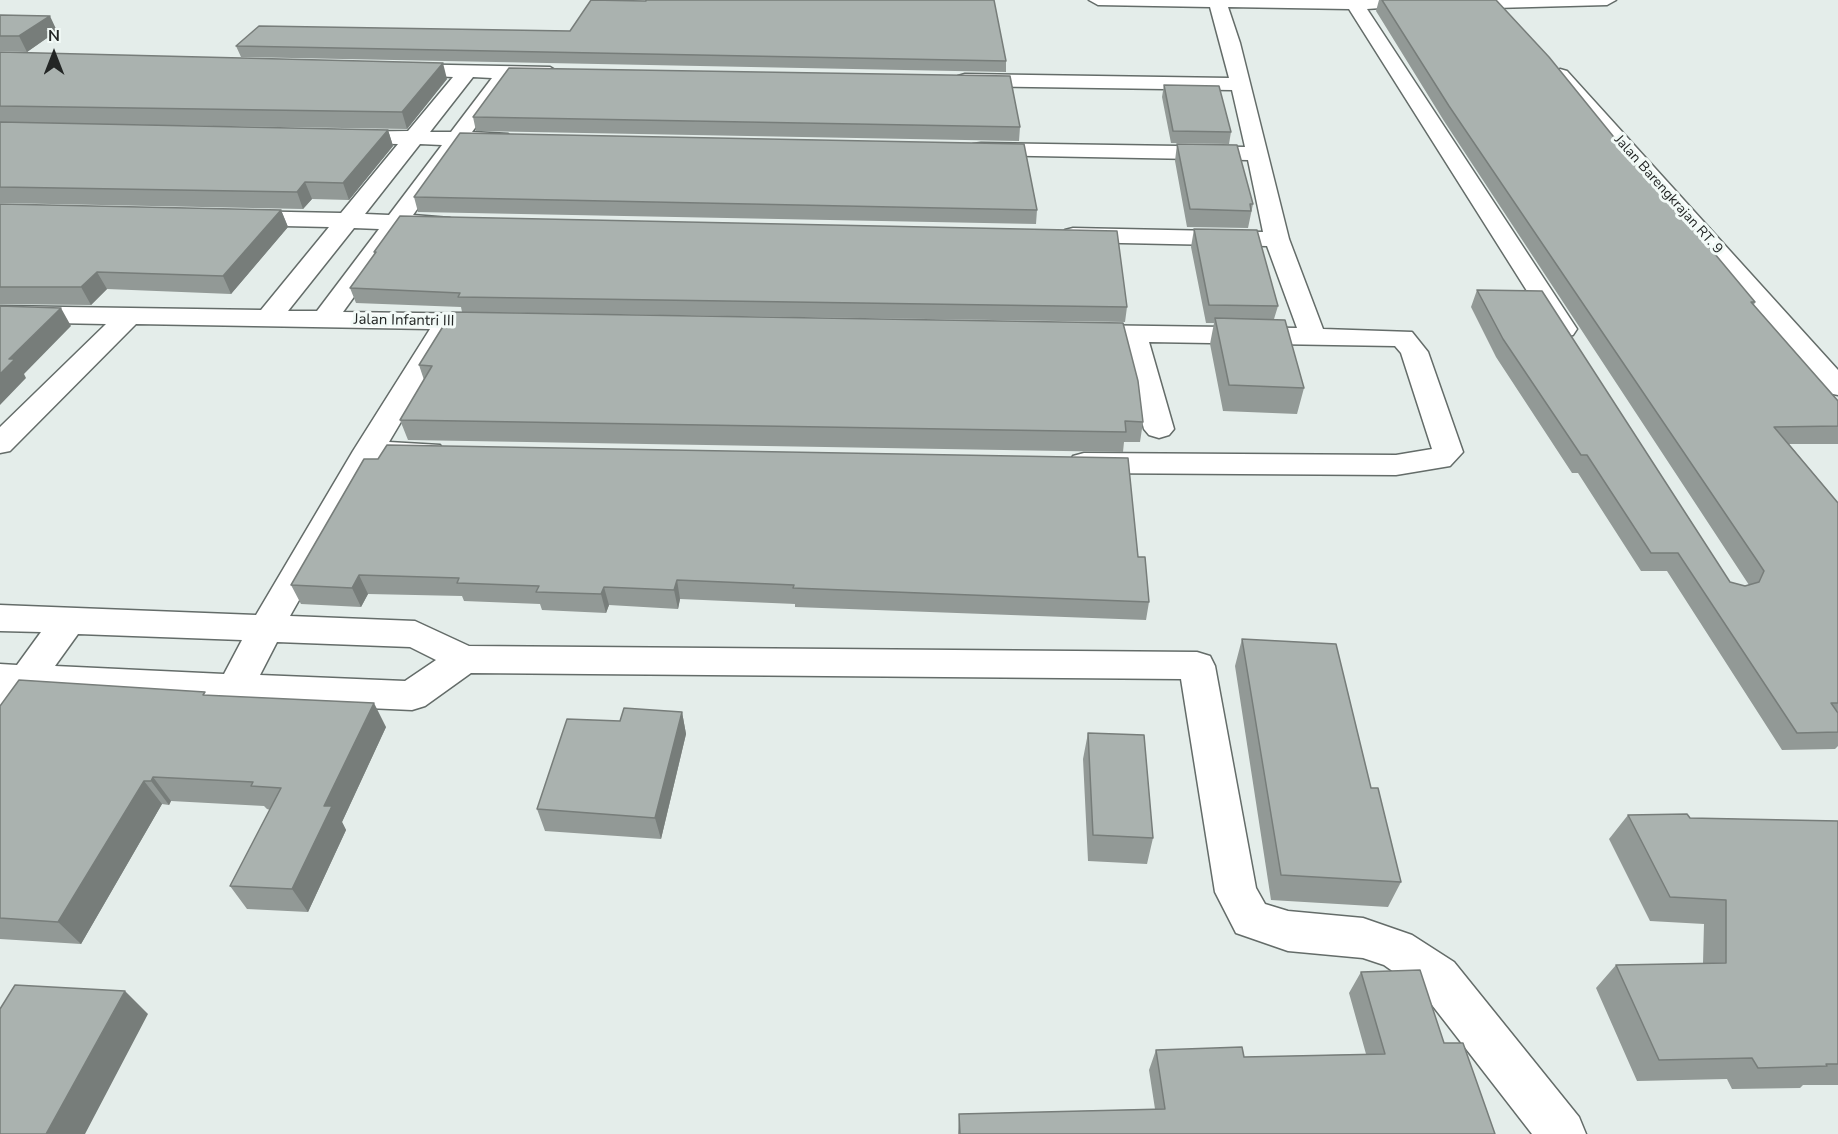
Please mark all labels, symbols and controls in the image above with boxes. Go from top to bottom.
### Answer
north arrow [24,24,84,84]
text: N [48,25,60,47]
street label: Jalan Barengkrajan RT. 9 [1610,132,1726,258]
street label: Jalan Infantri III [353,311,455,331]

